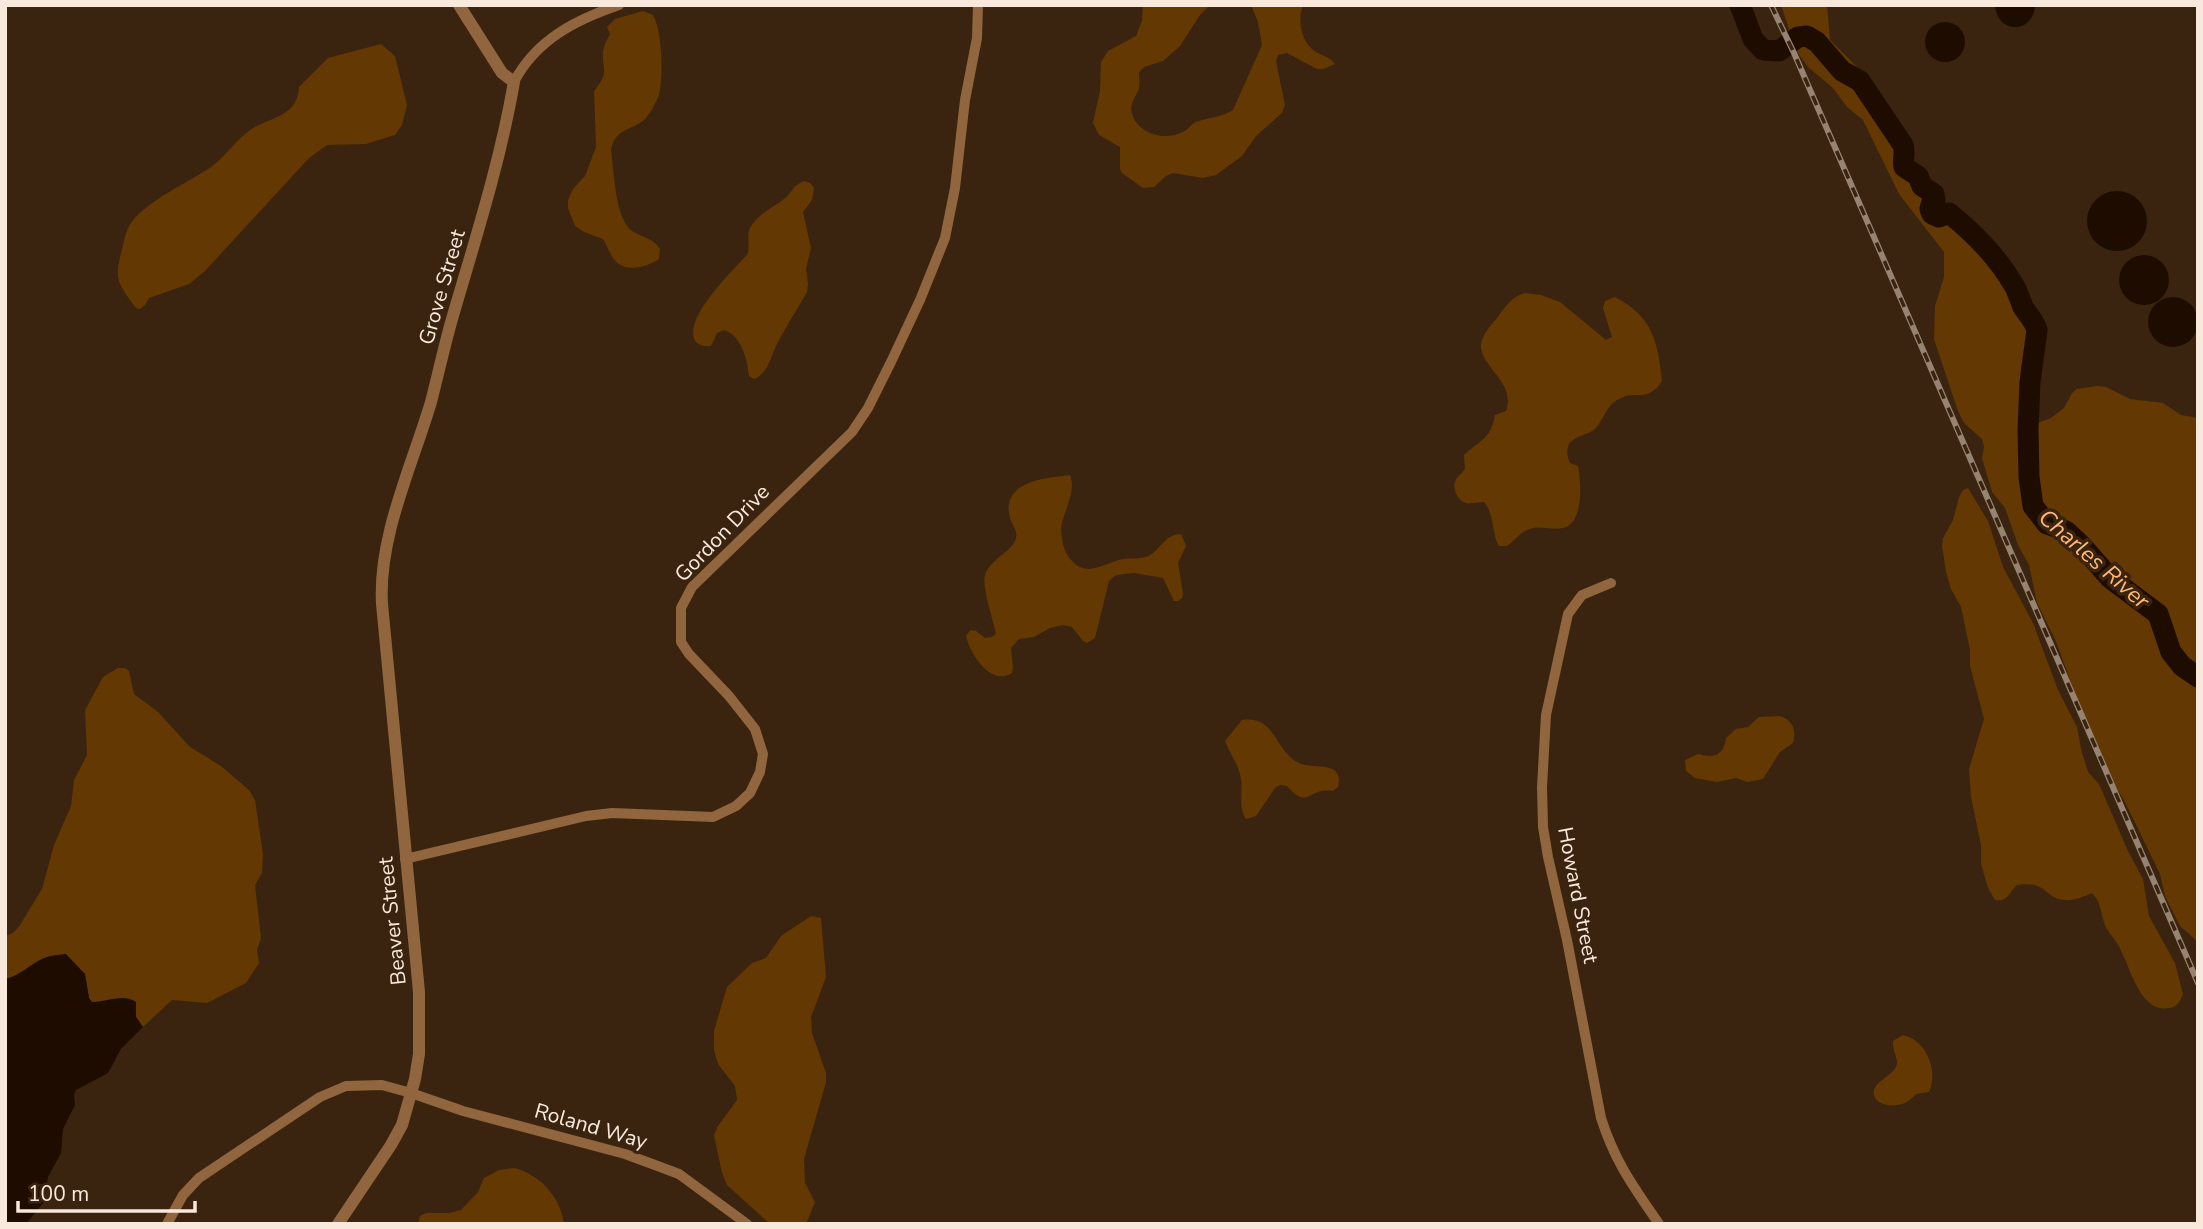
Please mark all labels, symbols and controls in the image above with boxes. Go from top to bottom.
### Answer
street label: Grove Street [412,225,472,348]
street label: Gordon Drive [668,478,776,588]
water label: Charles River [2032,502,2157,616]
street label: Howard Street [1551,824,1605,966]
street label: Beaver Street [371,855,413,986]
street label: Roland Way [531,1097,651,1156]
scale bar [18,1170,194,1214]
text: 100 m [28,1180,89,1208]

